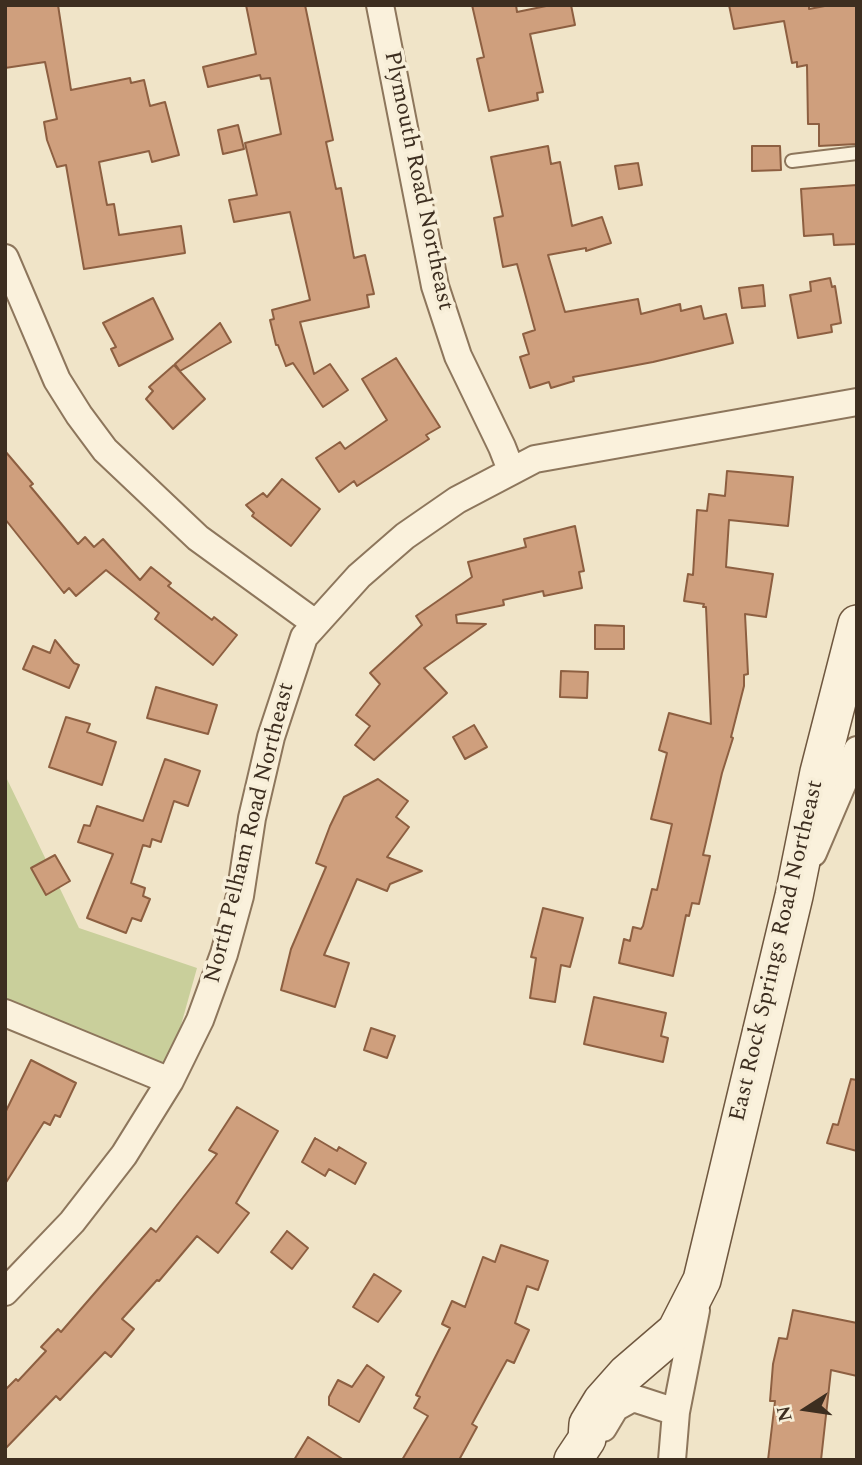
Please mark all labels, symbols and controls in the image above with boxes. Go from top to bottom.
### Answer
street label: Plymouth Road Northeast [376,49,458,313]
street label: North Pelham Road Northeast [200,680,302,986]
street label: East Rock Springs Road Northeast [725,778,831,1124]
north arrow [771,1374,841,1444]
text: N [769,1403,801,1424]

